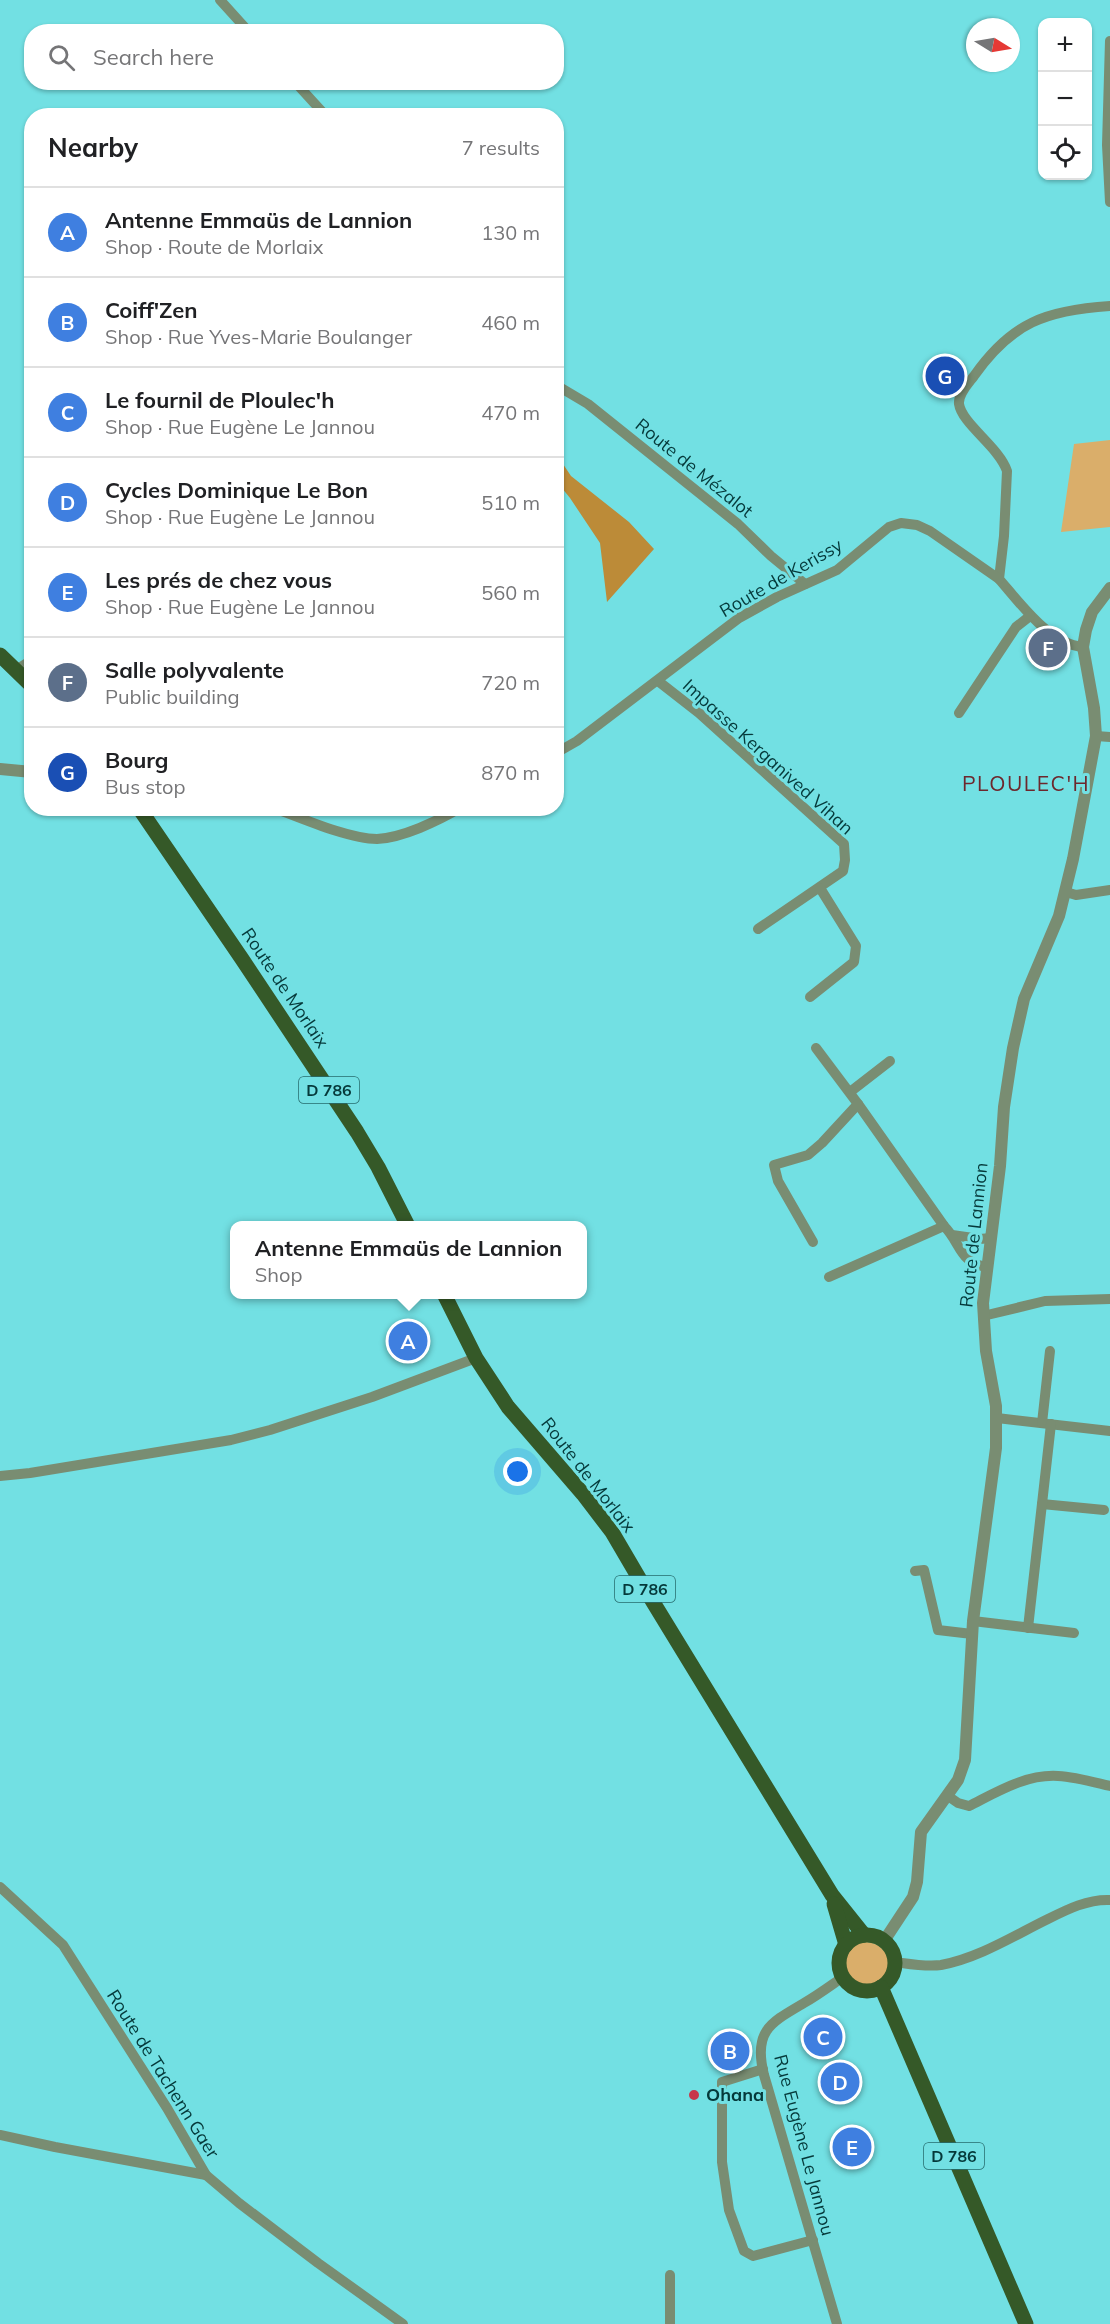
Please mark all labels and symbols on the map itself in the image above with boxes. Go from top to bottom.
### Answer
north arrow [966,18,1020,72]
pin: G [926,354,964,398]
street label: Route de Mézalot [631,413,758,522]
street label: Route de Kerissy [715,533,847,622]
pin: F [1028,626,1068,670]
street label: Impasse Kerganived Vihan [678,674,858,839]
district label: PLOULEC'H [962,770,1090,796]
street label: Route de Morlaix [237,923,334,1053]
road number: D 786 [299,1077,359,1103]
street label: Route de Lannion [954,1161,993,1309]
pin: A [388,1318,428,1364]
street label: Route de Morlaix [536,1412,641,1537]
your location [503,1457,532,1486]
road number: D 786 [615,1576,675,1602]
street label: Route de Tachenn Gaer [102,1985,225,2163]
pin: C [804,2014,842,2060]
pin: B [710,2028,750,2074]
street label: Rue Eugène Le Jannou [769,2052,840,2238]
pin: D [820,2060,860,2104]
place label: Ohana [706,2083,764,2106]
marker: Ohana [687,2088,701,2102]
pin: E [832,2124,872,2170]
road number: D 786 [924,2143,984,2169]

